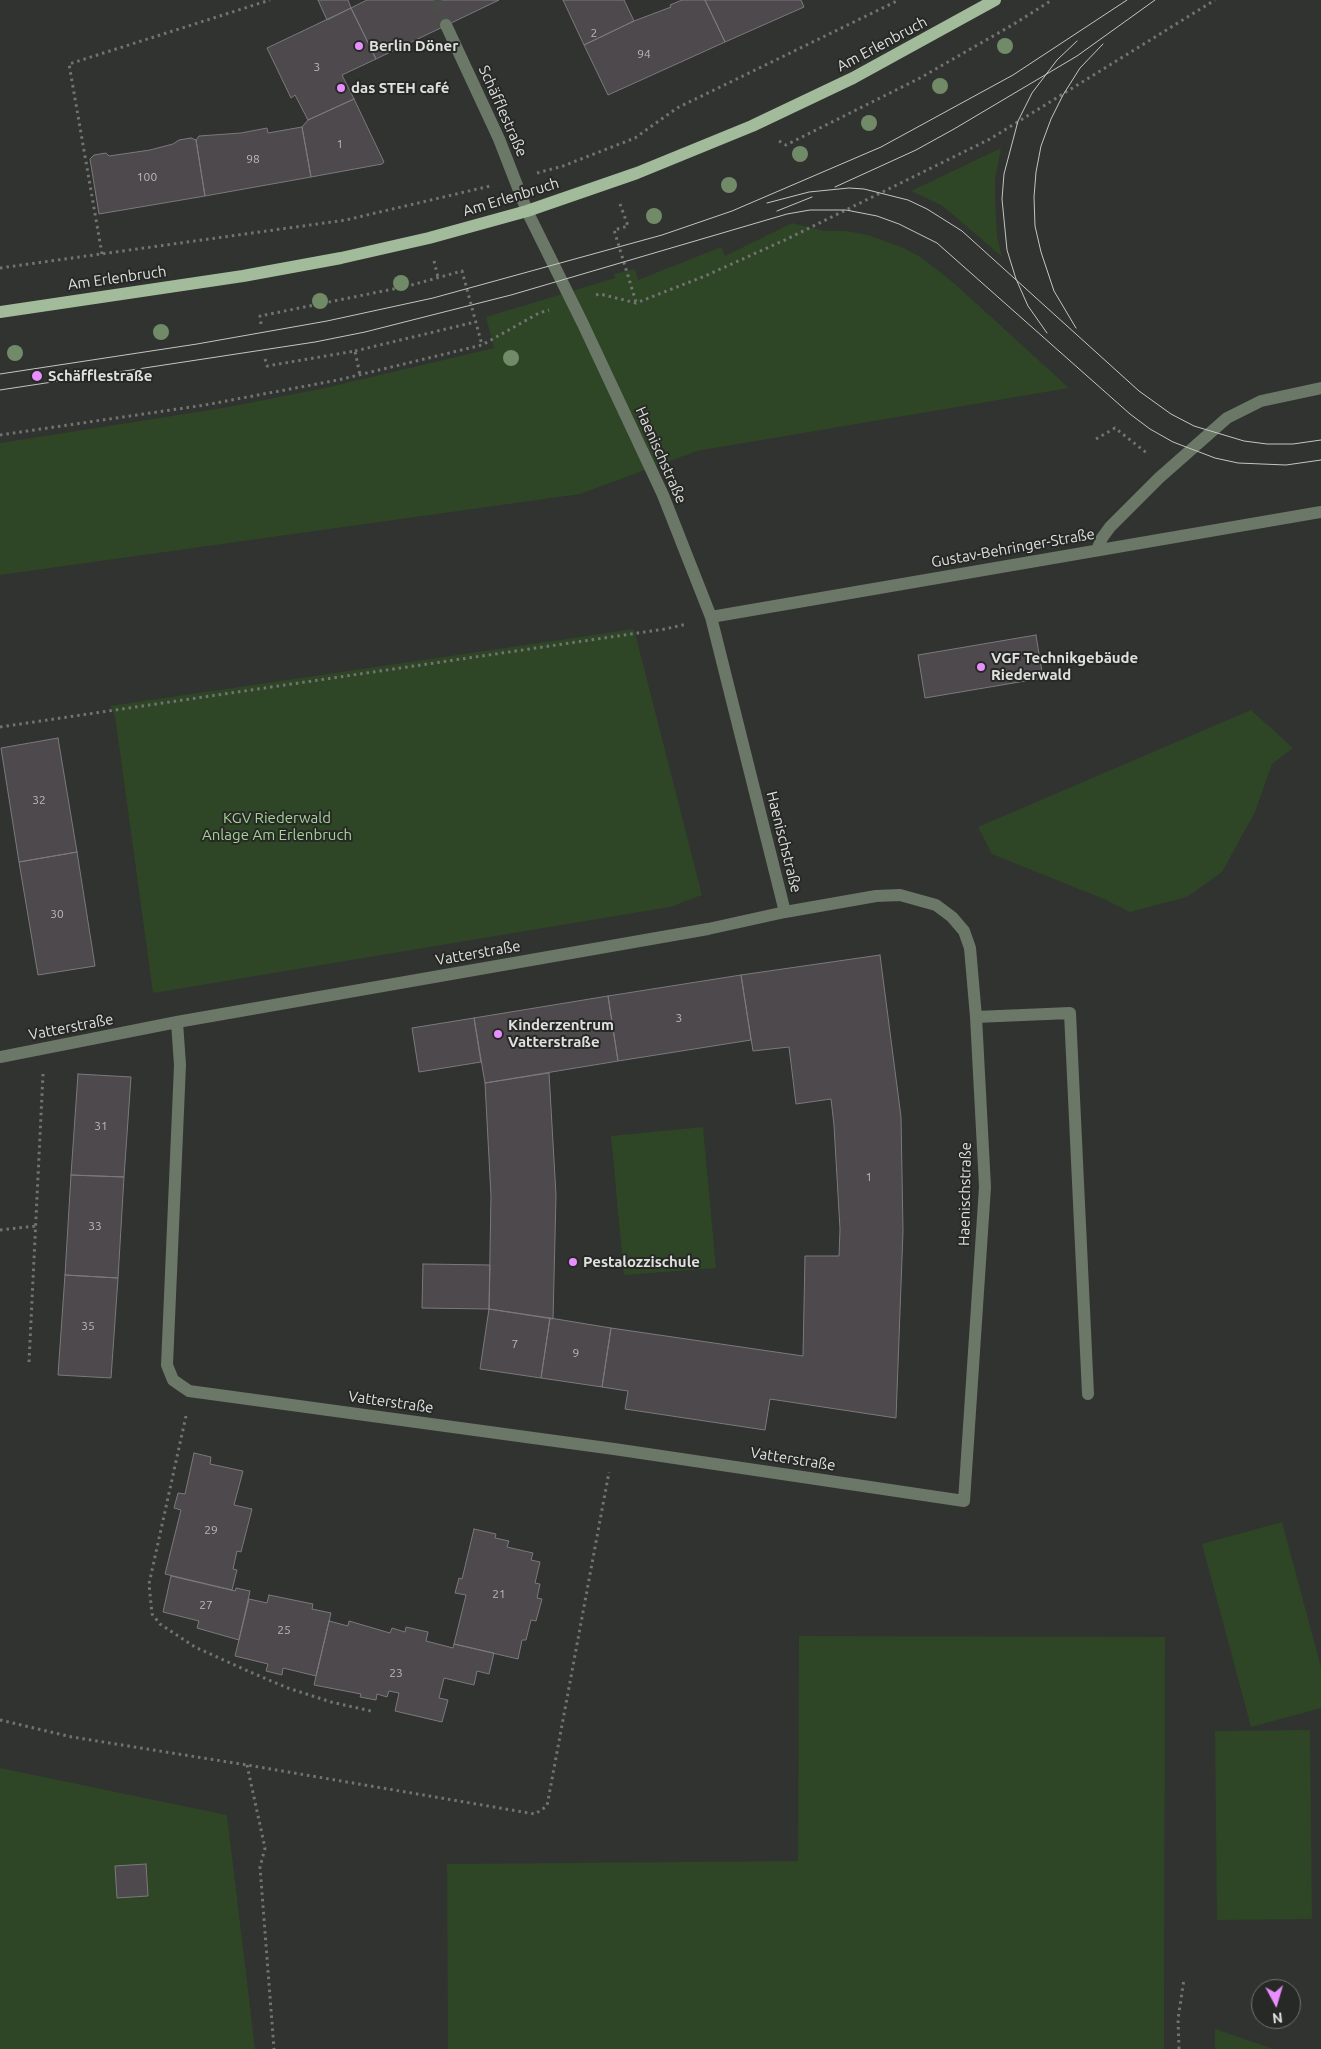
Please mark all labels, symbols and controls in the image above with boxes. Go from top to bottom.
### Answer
street label: Am Erlenbruch [834,13,930,75]
house number: 2 [591,26,597,40]
place label: Berlin Döner [369,37,458,55]
marker: Berlin Döner [353,40,365,52]
house number: 94 [637,47,651,61]
house number: 3 [314,60,320,74]
street label: Schäfflestraße [475,63,531,159]
place label: das STEH café [351,79,449,97]
marker: das STEH café [335,82,347,94]
house number: 1 [337,137,343,151]
house number: 98 [246,152,260,166]
house number: 100 [137,170,157,184]
street label: Am Erlenbruch [461,174,561,220]
street label: Am Erlenbruch [66,262,168,294]
place label: Schäfflestraße [48,367,152,385]
marker: Schäfflestraße [30,369,44,383]
street label: Haenischstraße [632,404,690,506]
street label: Gustav-Behringer-Straße [930,525,1096,571]
place label: VGF Technikgebäude Riederwald [991,649,1138,684]
marker: VGF Technikgebäude Riederwald [975,661,987,673]
street label: Haenischstraße [763,789,805,895]
house number: 32 [32,793,46,807]
park label: KGV Riederwald Anlage Am Erlenbruch [202,809,352,844]
house number: 30 [50,907,64,921]
street label: Vatterstraße [434,937,522,969]
street label: Vatterstraße [27,1010,115,1044]
house number: 3 [676,1011,682,1025]
place label: Kinderzentrum Vatterstraße [508,1016,614,1051]
marker: Kinderzentrum Vatterstraße [492,1028,504,1040]
house number: 31 [94,1119,108,1133]
street label: Haenischstraße [955,1142,975,1246]
house number: 1 [866,1170,872,1184]
house number: 33 [88,1219,102,1233]
place label: Pestalozzischule [583,1253,700,1271]
marker: Pestalozzischule [567,1256,579,1268]
house number: 35 [81,1319,95,1333]
house number: 7 [512,1337,518,1351]
house number: 9 [573,1346,579,1360]
street label: Vatterstraße [347,1387,435,1417]
street label: Vatterstraße [749,1443,837,1475]
house number: 29 [204,1523,218,1537]
house number: 21 [492,1587,506,1601]
house number: 27 [199,1598,213,1612]
house number: 25 [277,1623,291,1637]
house number: 23 [389,1666,403,1680]
north arrow [1251,1979,1301,2029]
text: N [1271,2009,1284,2026]

